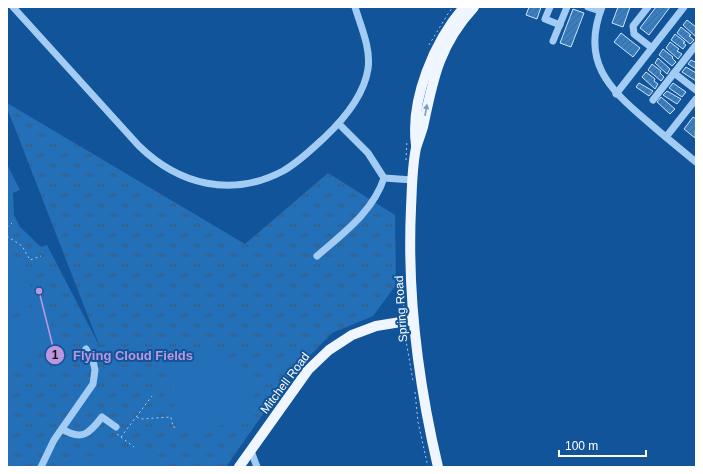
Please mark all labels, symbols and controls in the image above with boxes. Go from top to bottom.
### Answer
one-way arrow [423,104,429,116]
street label: Spring Road [392,275,410,343]
callout: Flying Cloud Fields [45,343,201,368]
text: 1 [52,348,59,362]
text: Flying Cloud Fields [73,348,193,363]
street label: Mitchell Road [258,350,312,416]
scale bar [559,432,646,458]
text: 100 m [565,439,598,453]

